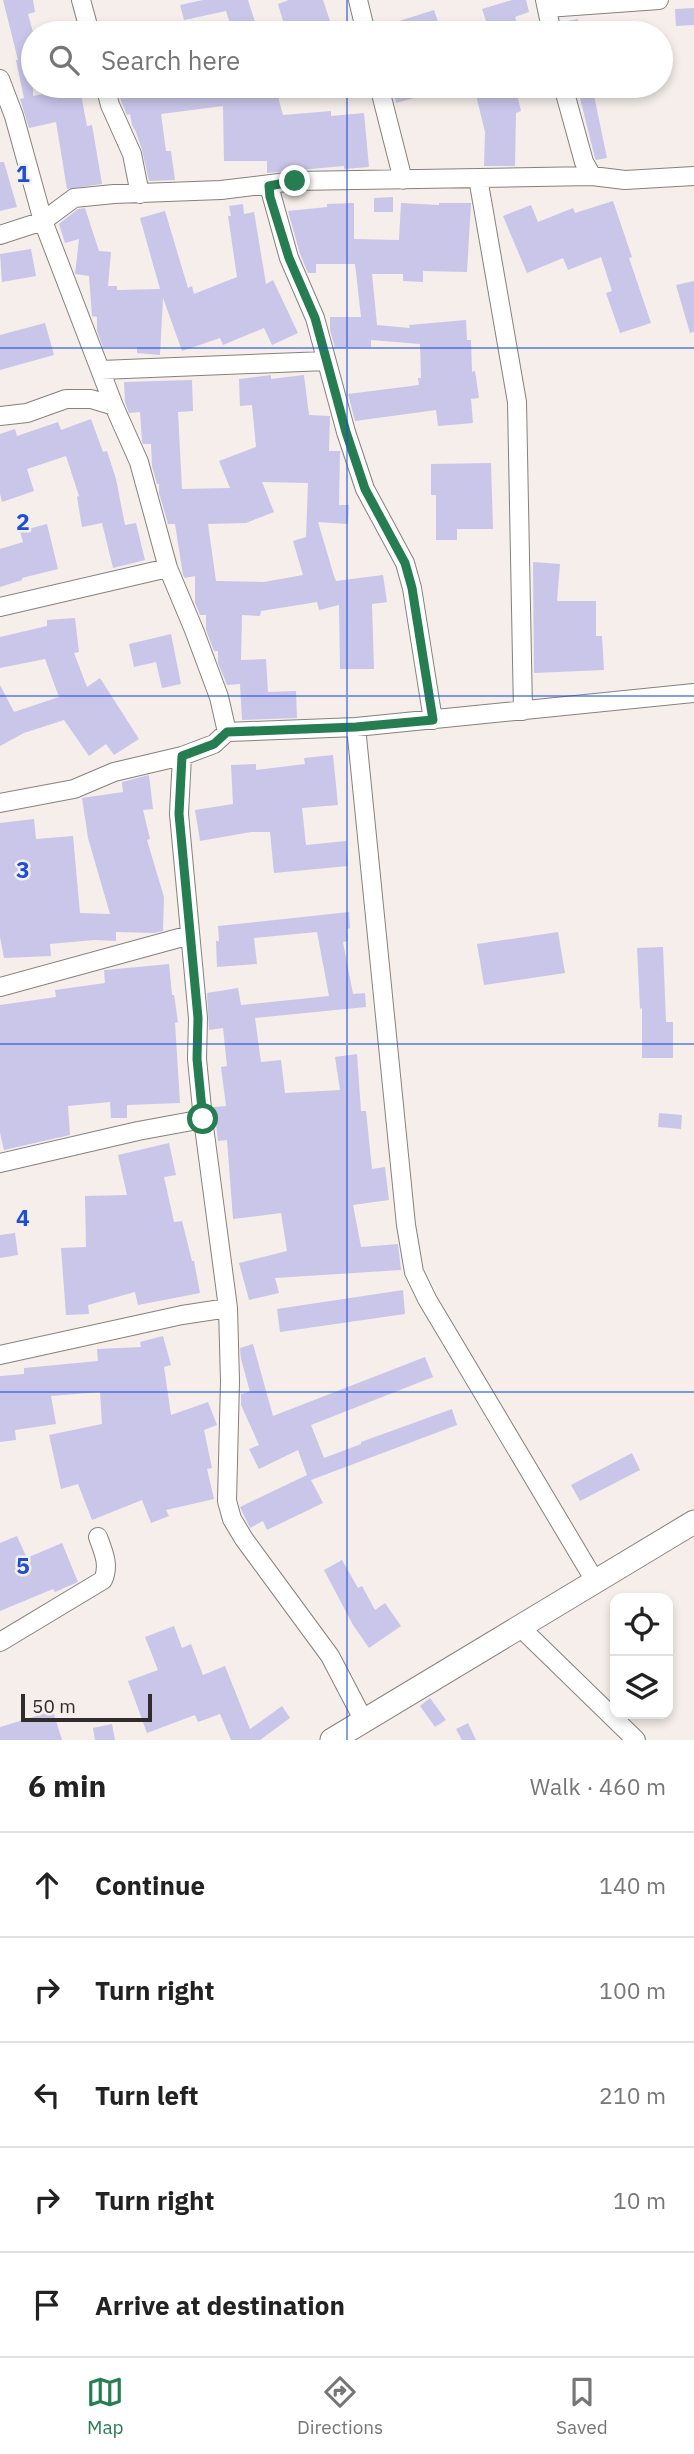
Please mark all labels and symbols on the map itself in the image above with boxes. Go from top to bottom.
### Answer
text: 1 [16,158,30,188]
route end [279,165,310,196]
text: 2 [16,506,30,536]
text: 3 [16,854,30,884]
route start [187,1103,218,1134]
text: 4 [16,1202,30,1232]
text: 5 [16,1550,30,1580]
scale bar [21,1691,152,1723]

